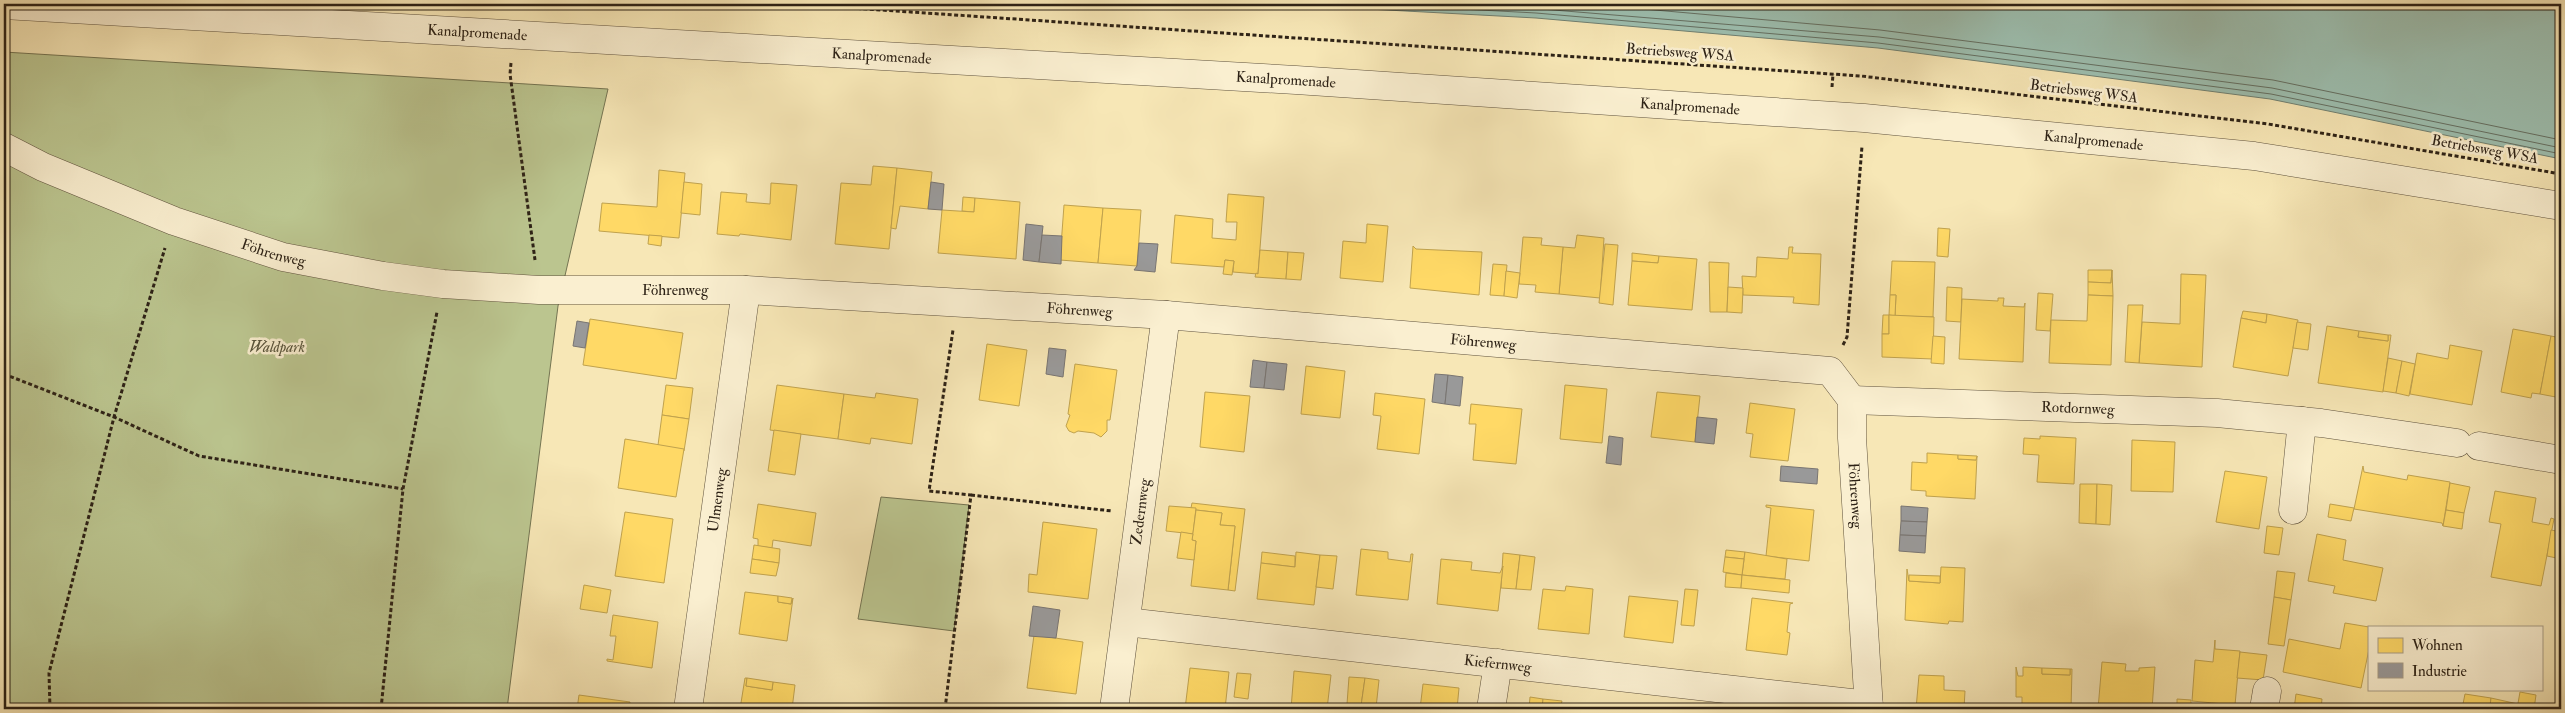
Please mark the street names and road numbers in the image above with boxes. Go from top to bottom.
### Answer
street label: Kanalpromenade [427,21,528,45]
street label: Betriebsweg WSA [1625,39,1735,66]
street label: Kanalpromenade [831,44,932,69]
street label: Kanalpromenade [1235,68,1336,93]
street label: Betriebsweg WSA [2029,75,2139,108]
street label: Kanalpromenade [1639,94,1741,120]
street label: Kanalpromenade [2043,127,2144,155]
street label: Betriebsweg WSA [2430,131,2540,168]
street label: Föhrenweg [239,235,308,271]
street label: Föhrenweg [642,281,709,300]
street label: Föhrenweg [1046,299,1114,322]
street label: Föhrenweg [1449,330,1518,355]
street label: Rotdornweg [2041,398,2115,419]
street label: Föhrenweg [1844,462,1867,530]
street label: Ulmenweg [704,466,731,533]
street label: Zedernweg [1127,477,1154,546]
street label: Kiefernweg [1463,651,1533,677]

